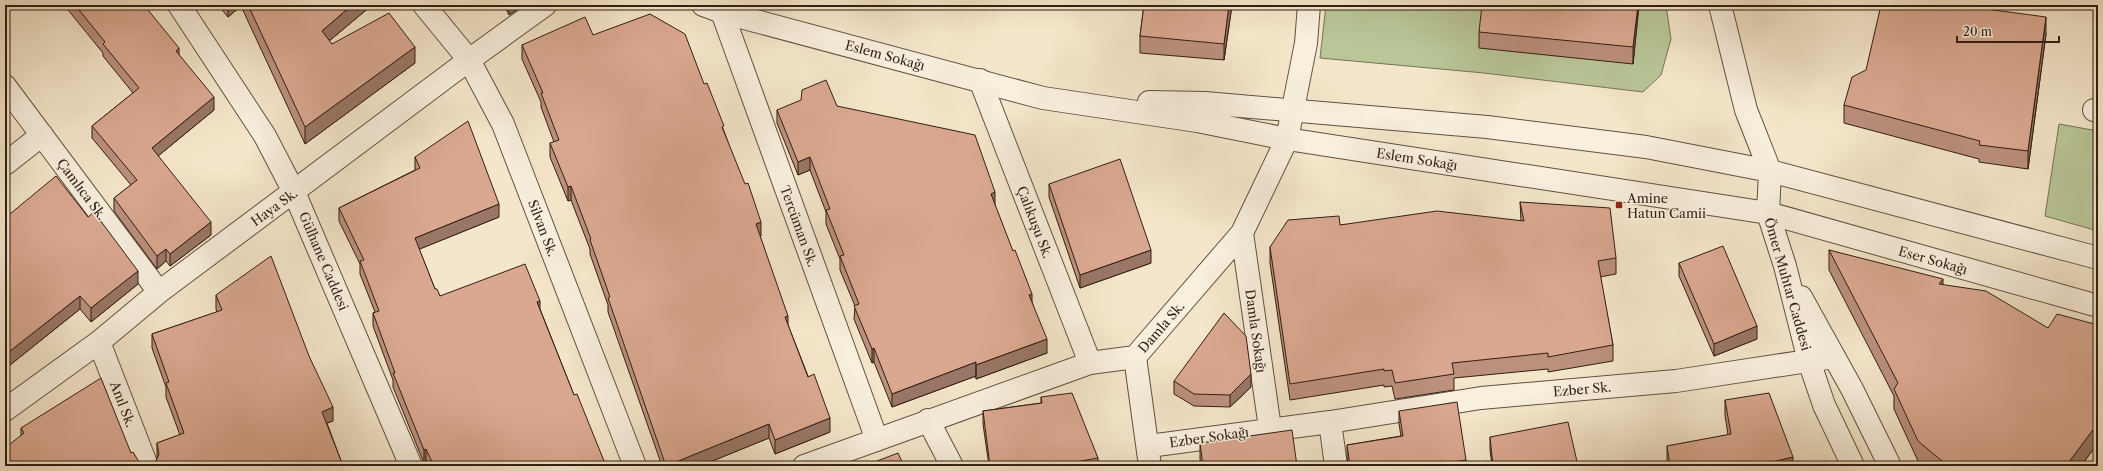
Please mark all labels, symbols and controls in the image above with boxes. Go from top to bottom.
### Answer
scale bar [1957,18,2059,44]
text: 20 m [1963,24,1992,39]
street label: Eslem Sokağı [843,37,927,73]
street label: Eslem Sokağı [1375,145,1459,173]
street label: Çamlıca Sk. [54,155,110,223]
street label: Tercüman Sk. [777,183,821,269]
street label: Çalıkuşu Sk. [1014,184,1056,260]
street label: Haya Sk. [248,185,300,229]
place label: Amine Hatun Camii [1626,190,1706,221]
street label: Silvan Sk. [525,197,561,259]
marker: Amine Hatun Camii [1614,200,1624,210]
street label: Gülhane Caddesi [296,209,352,313]
street label: Ömer Muhtar Caddesi [1761,216,1815,352]
street label: Eser Sokağı [1897,243,1969,278]
street label: Damla Sokağı [1242,288,1270,374]
street label: Damla Sk. [1135,298,1187,356]
street label: Anıl Sk. [107,378,139,429]
street label: Ezber Sk. [1552,378,1612,400]
street label: Ezber Sokağı [1168,424,1250,450]

